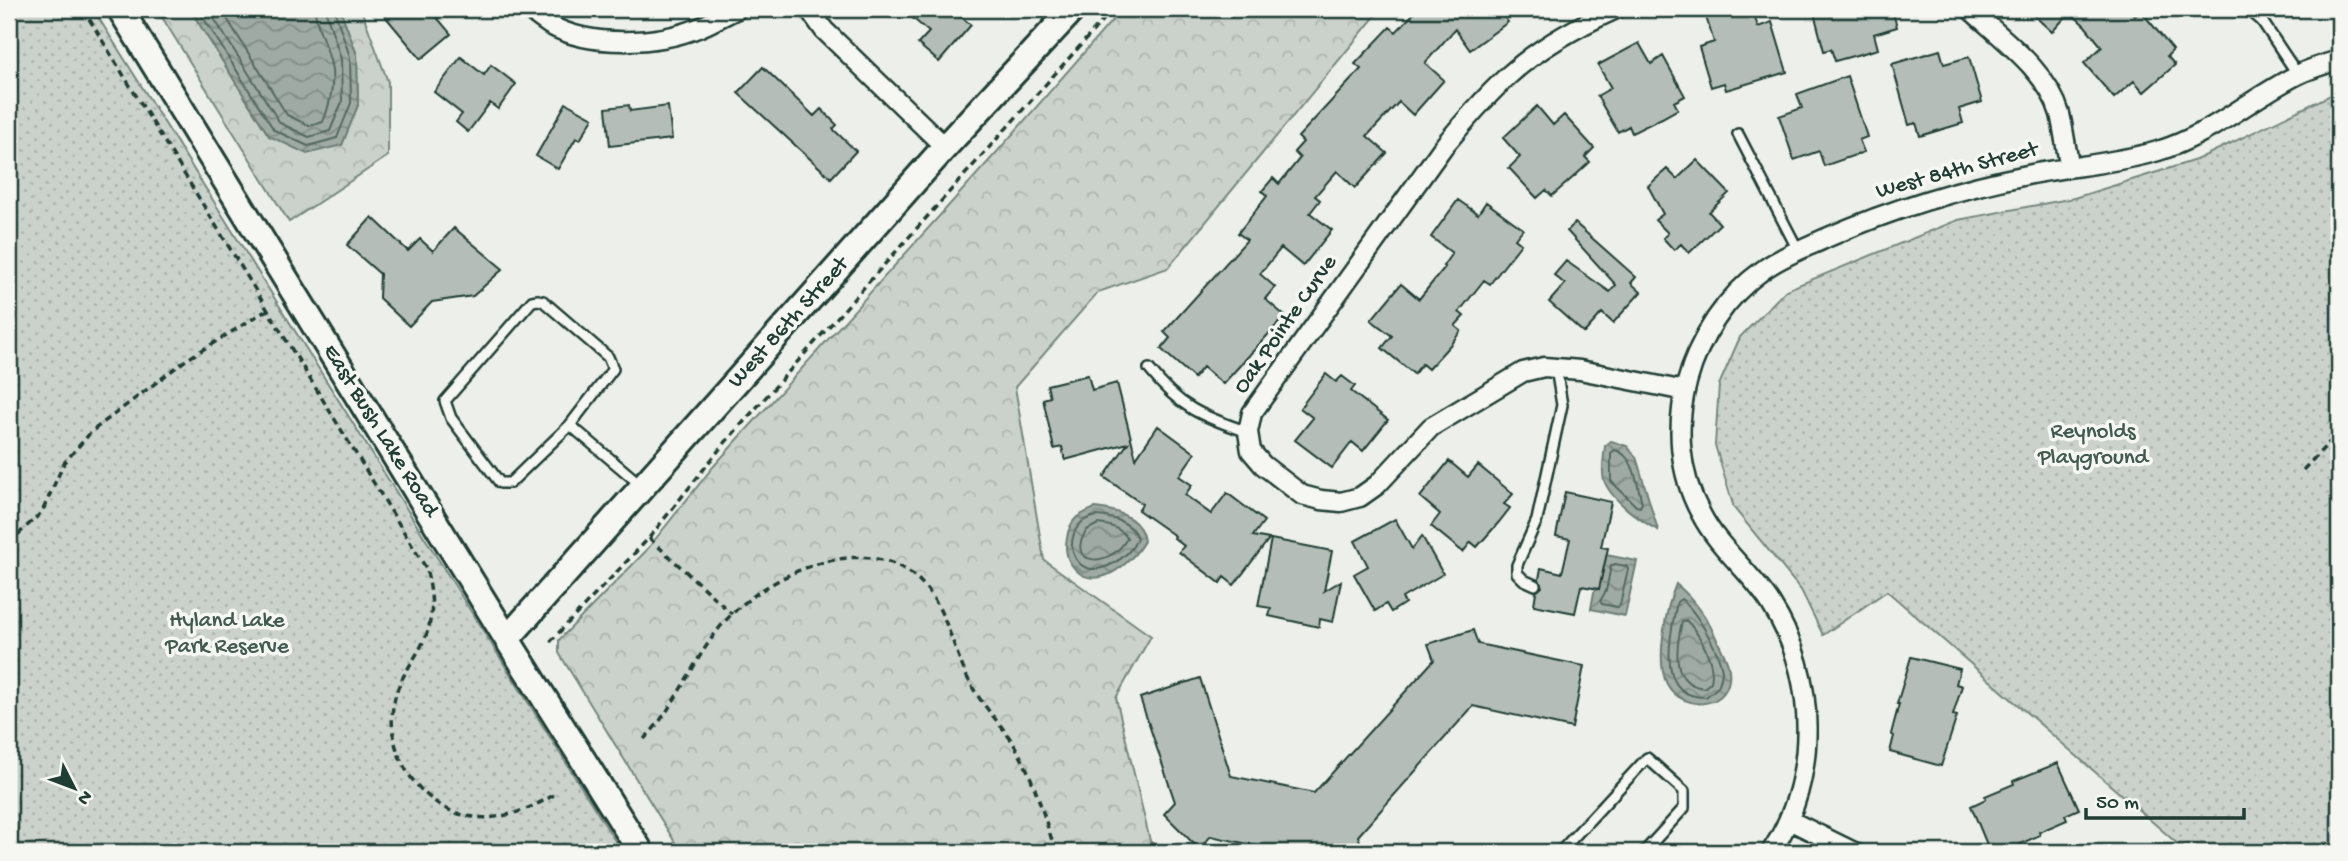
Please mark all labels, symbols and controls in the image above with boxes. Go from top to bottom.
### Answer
street label: West 84th Street [1873,136,2043,206]
street label: Oak Pointe Curve [1228,250,1344,399]
street label: West 86th Street [723,251,856,394]
street label: East Bush Lake Road [316,340,445,523]
park label: Reynolds Playground [2037,419,2150,472]
park label: Hyland Lake Park Reserve [164,608,290,661]
north arrow [38,752,108,822]
scale bar [2086,777,2243,821]
text: N [71,785,97,809]
text: 50 m [2096,792,2139,817]

